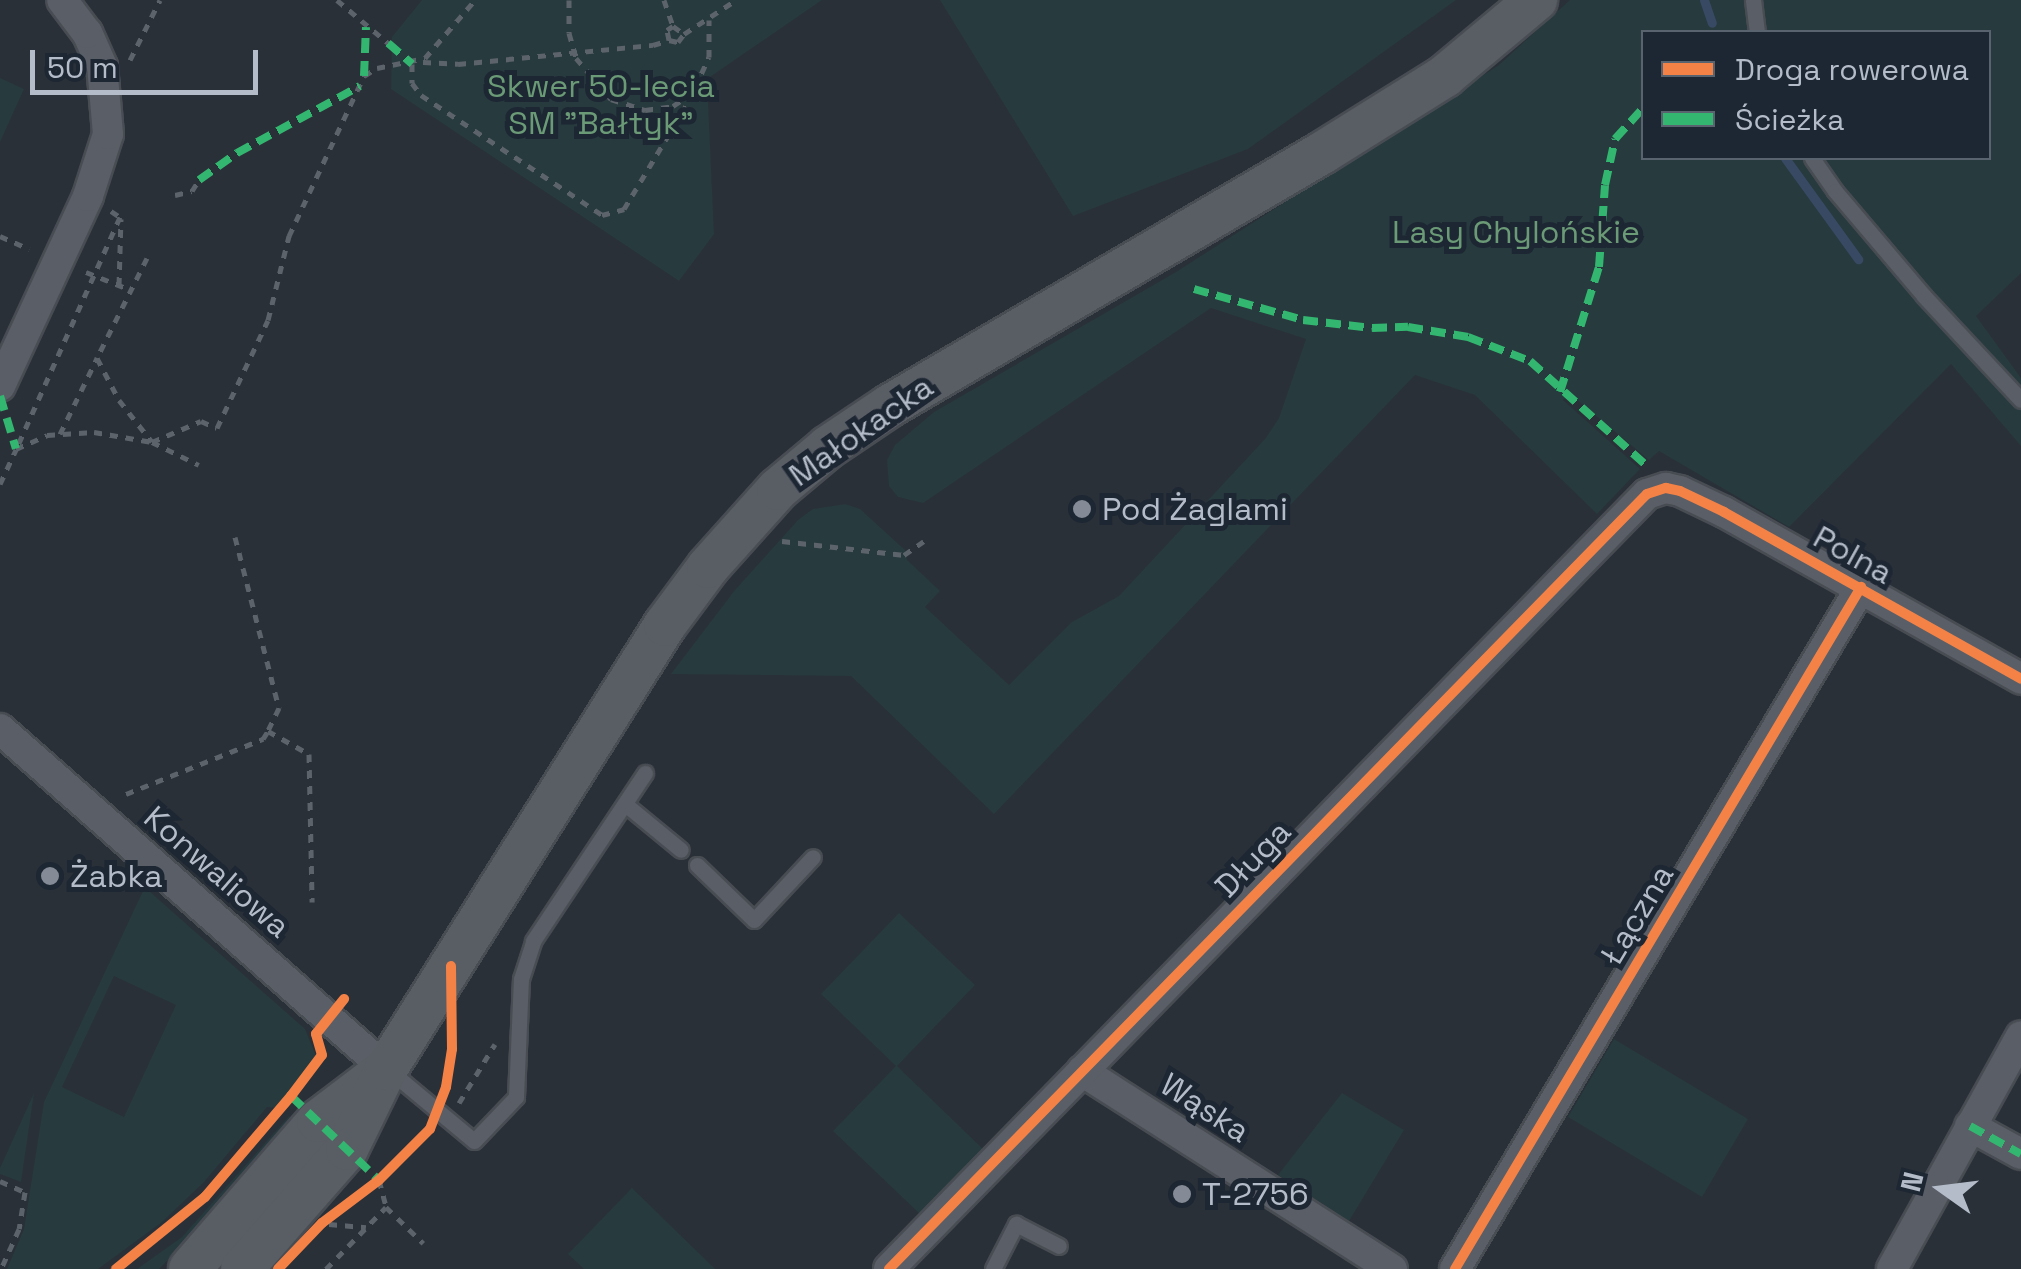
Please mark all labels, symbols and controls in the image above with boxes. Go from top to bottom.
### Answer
scale bar [35,30,262,92]
legend [1641,30,1991,160]
text: 50 m [47,48,118,87]
text: Droga rowerowa [1735,50,1969,89]
park label: Skwer 50-lecia SM "Bałtyk" [487,68,715,143]
text: Ścieżka [1735,100,1845,139]
park label: Lasy Chylońskie [1392,213,1640,251]
street label: Małokacka [782,367,940,495]
place label: Pod Żaglami [1102,490,1288,528]
marker: Pod Żaglami [1071,498,1093,520]
street label: Polna [1807,518,1899,592]
street label: Konwaliowa [136,798,298,946]
street label: Długa [1207,813,1299,905]
place label: Żabka [70,857,163,895]
street label: Łączna [1592,858,1682,972]
marker: Żabka [39,865,61,887]
street label: Wąska [1153,1065,1257,1151]
north arrow [1891,1139,1991,1239]
text: N [1892,1168,1932,1195]
place label: T-2756 [1202,1175,1309,1213]
marker: T-2756 [1171,1183,1193,1205]

